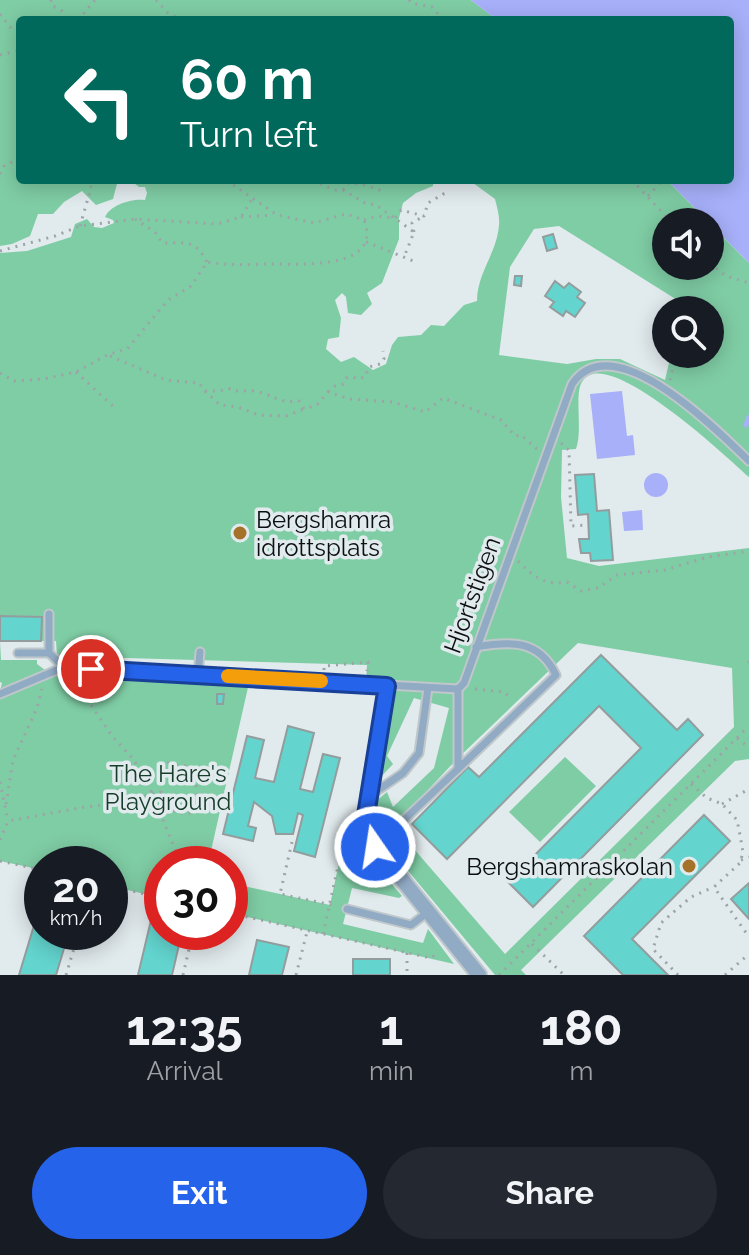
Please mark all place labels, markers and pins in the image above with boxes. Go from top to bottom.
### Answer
place label: Bergshamra idrottsplats [256,505,391,562]
marker: Bergshamra idrottsplats [231,524,249,542]
pin [57,635,125,703]
place label: Bergshamraskolan [466,852,673,881]
marker: Bergshamraskolan [680,857,698,875]

